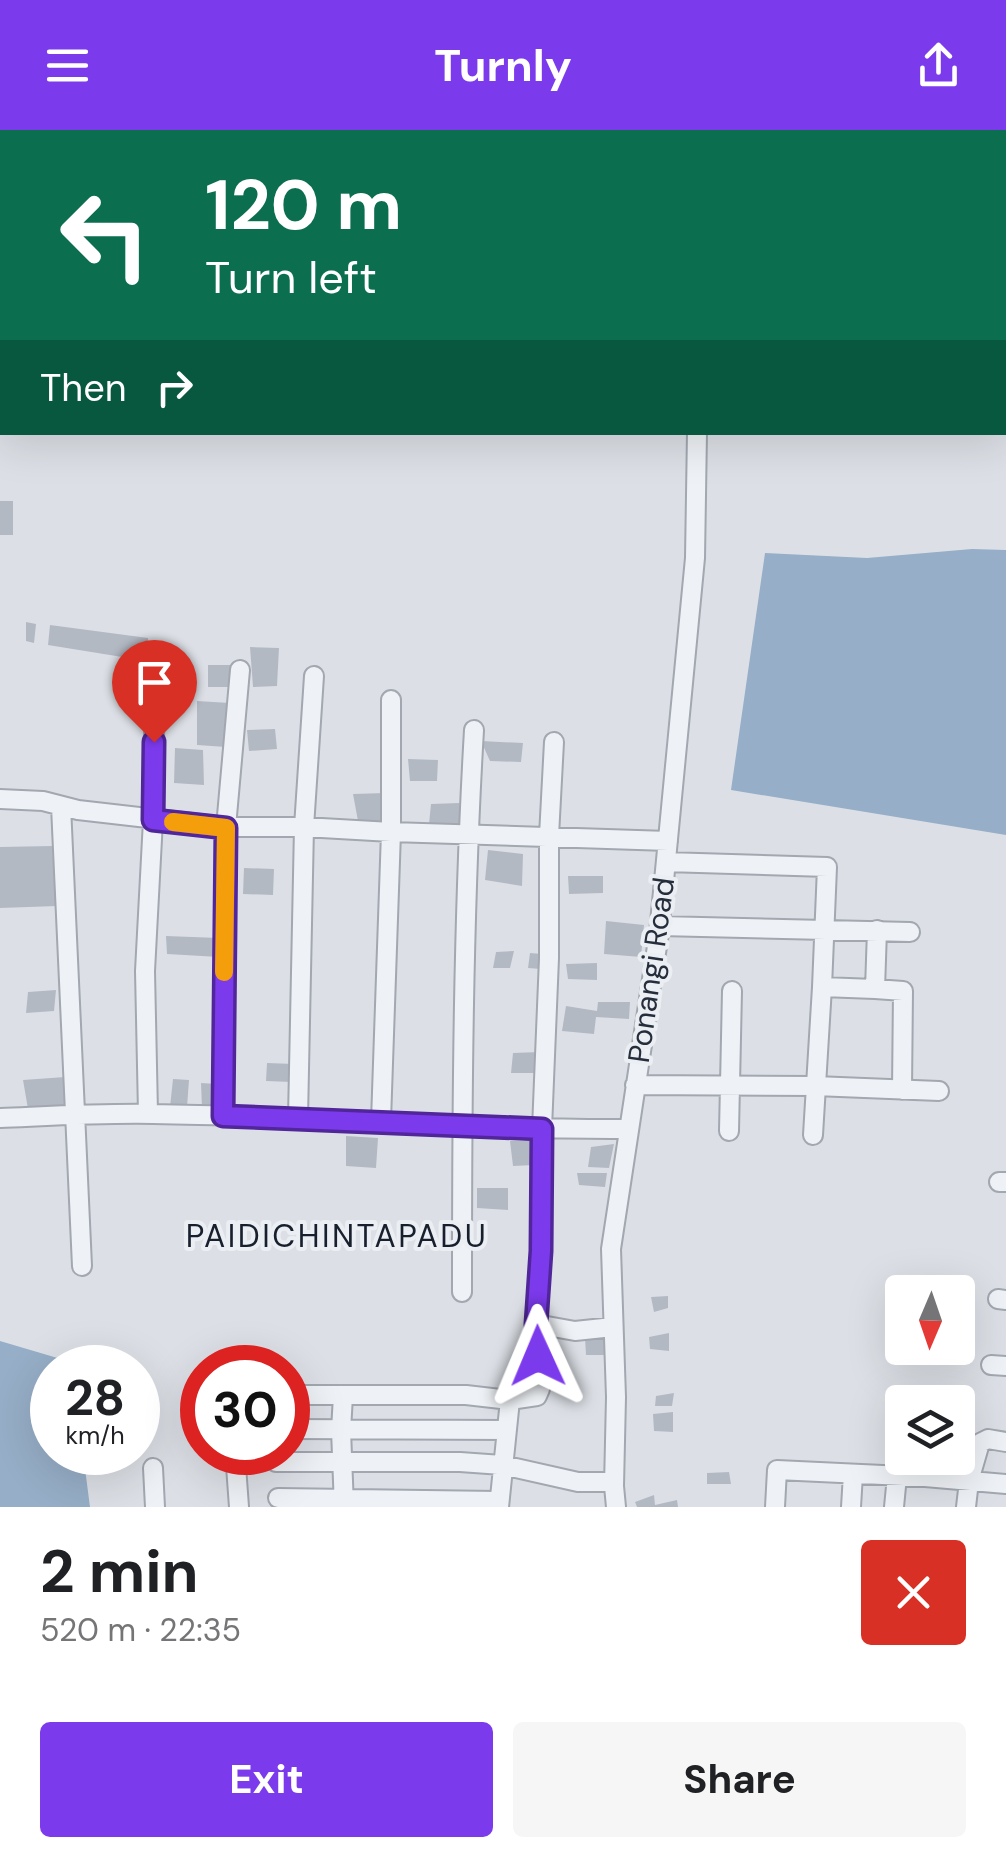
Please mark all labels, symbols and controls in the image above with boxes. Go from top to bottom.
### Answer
text: Turnly [434,36,572,95]
icon: menu [40,38,95,93]
icon: share [911,38,966,93]
text: 120 m [205,160,402,251]
icon: left [40,170,170,300]
text: Turn left [205,248,377,307]
icon: right [147,360,202,415]
text: Then [40,363,127,413]
pin [112,640,197,743]
icon: arrive [127,655,182,710]
street label: Ponangi Road [619,875,683,1065]
district label: PAIDICHINTAPADU [186,1215,488,1257]
north arrow [885,1275,975,1365]
map controls [885,1275,975,1475]
position arrow [486,1304,590,1408]
speed limit sign: 30 [180,1345,310,1475]
text: 28 [65,1365,125,1431]
button: layers [885,1385,975,1475]
text: km/h [65,1419,125,1452]
text: 2 min [40,1532,199,1611]
button: close [861,1540,966,1645]
text: 520 m · 22:35 [40,1609,241,1651]
button: Exit [40,1722,493,1837]
button: Share [513,1722,966,1837]

